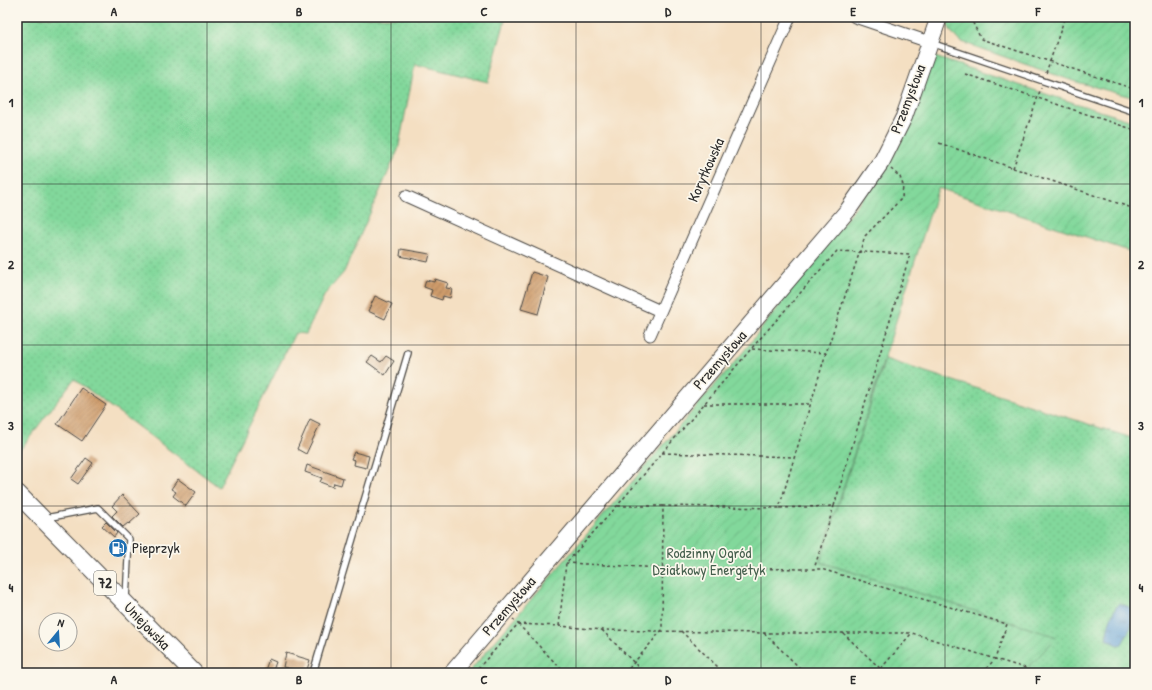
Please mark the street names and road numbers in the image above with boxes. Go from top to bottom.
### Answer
street label: Przemysłowa [885,61,930,136]
street label: Korytkowska [682,134,729,205]
street label: Przemysłowa [688,325,751,394]
road number: 72 [94,571,116,595]
street label: Przemysłowa [477,571,540,640]
street label: Uniejowska [119,597,175,654]

